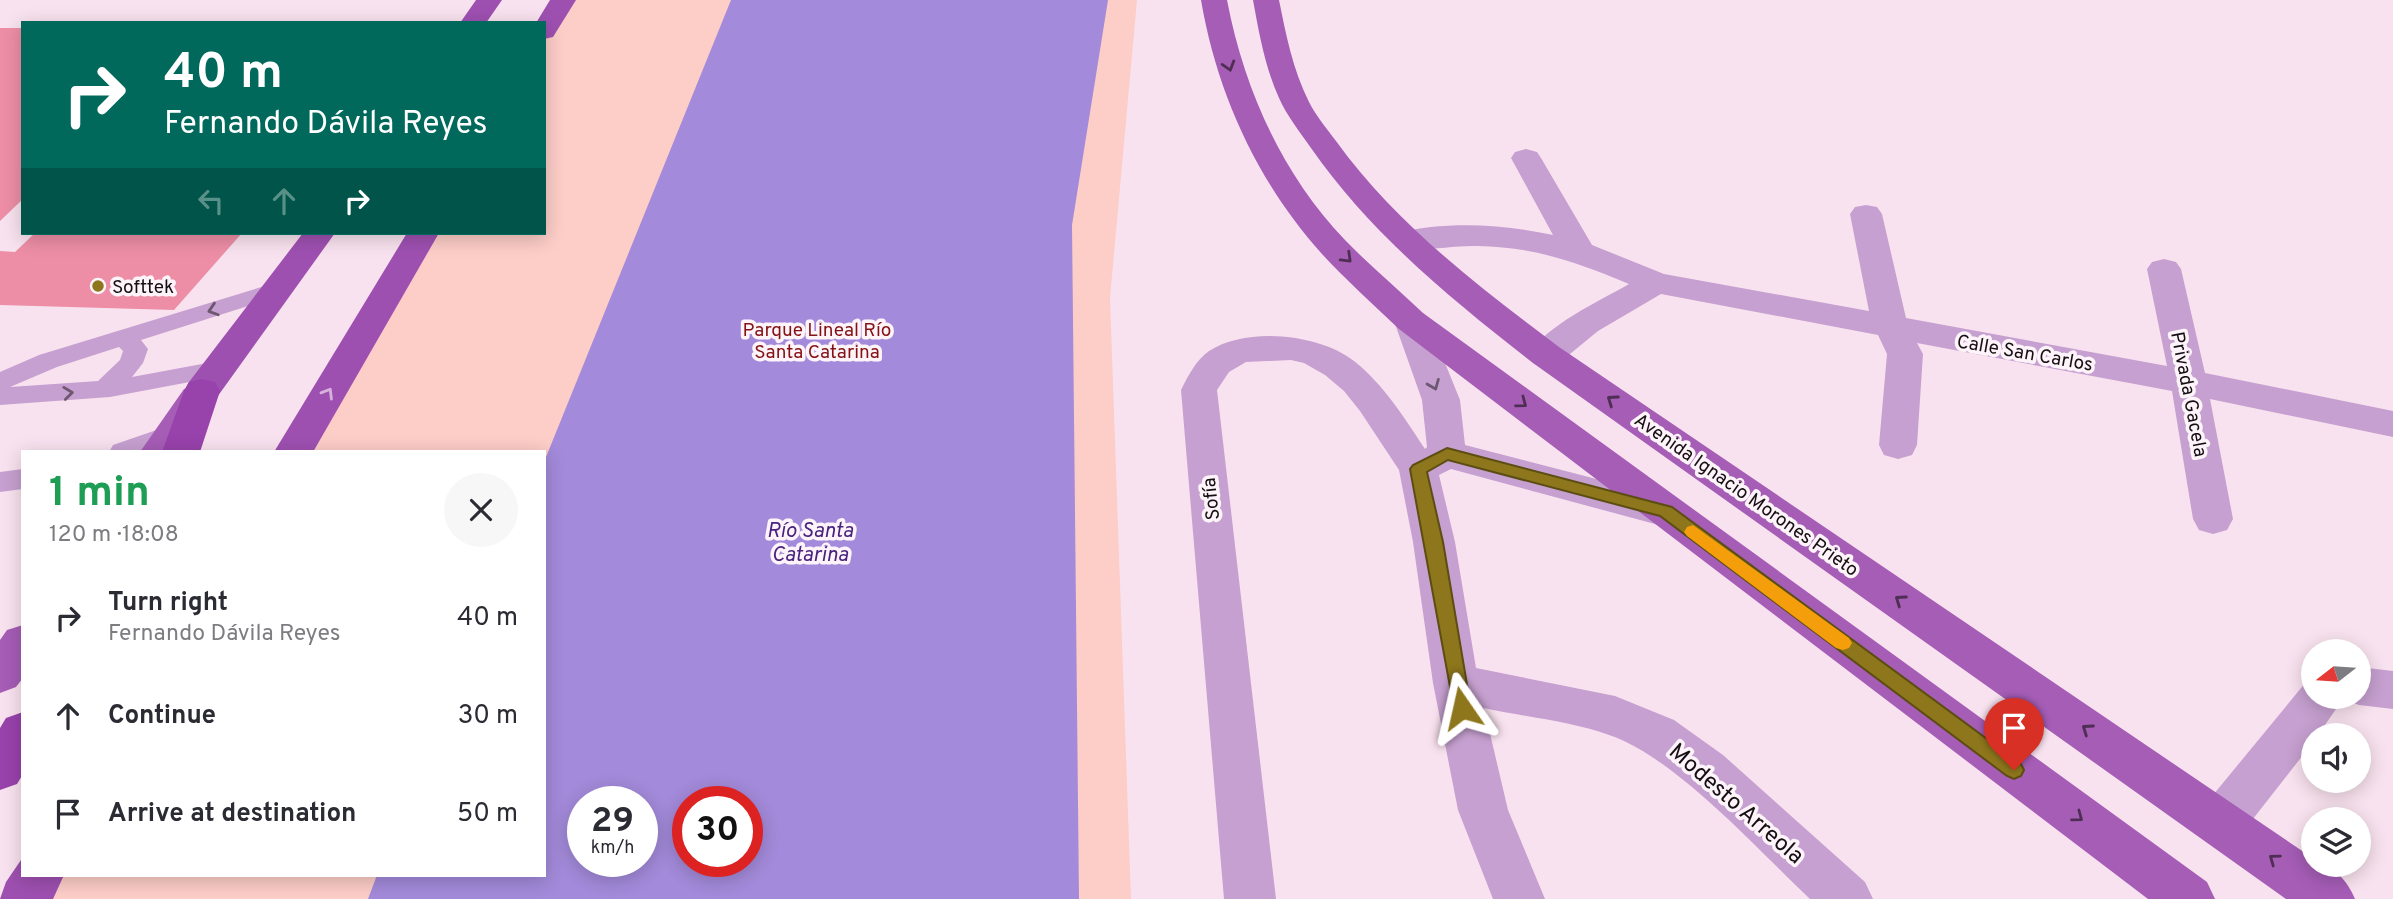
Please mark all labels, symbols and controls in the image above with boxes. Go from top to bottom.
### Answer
text: 40 m [164,44,283,106]
icon: right [49,49,140,140]
one-way arrow [1221,60,1236,72]
text: Fernando Dávila Reyes [164,105,488,145]
icon: left [192,182,230,220]
icon: ahead [265,182,303,220]
icon: right [338,182,376,220]
one-way arrow [1339,250,1351,262]
place label: Softtek [112,276,174,300]
marker: Softtek [90,278,106,294]
one-way arrow [207,302,220,316]
park label: Parque Lineal Río Santa Catarina [743,319,891,365]
street label: Calle San Carlos [1955,330,2095,378]
street label: Privada Gacela [2164,330,2212,459]
one-way arrow [1426,379,1440,391]
one-way arrow [62,385,74,400]
one-way arrow [320,387,333,400]
one-way arrow [1514,394,1527,407]
one-way arrow [1607,396,1620,408]
street label: Avenida Ignacio Morones Prieto [1629,409,1863,583]
text: 1 min [49,468,150,521]
button: close [444,473,518,547]
street label: Sofía [1198,476,1226,521]
water label: Río Santa Catarina [767,518,853,569]
text: 120 m · 18:08 [49,521,179,550]
text: Turn right [108,587,228,620]
one-way arrow [1895,595,1908,608]
icon: right [49,599,87,637]
text: 40 m [457,602,518,635]
text: Fernando Dávila Reyes [108,620,341,649]
north arrow [2301,639,2371,709]
map controls [2301,639,2371,877]
position arrow [1425,671,1499,745]
icon: ahead [49,697,87,735]
pin [1984,698,2044,770]
text: Continue [108,700,216,733]
text: 30 m [458,700,518,733]
icon: arrive [1995,709,2033,747]
button: sound [2301,723,2371,793]
one-way arrow [2082,725,2095,737]
street label: Modesto Arreola [1662,738,1809,872]
speed limit sign: 30 [672,786,763,877]
icon: arrive [49,795,87,833]
text: Arrive at destination [108,798,356,831]
text: 50 m [457,798,518,831]
text: 29 [591,800,634,844]
button: layers [2301,807,2371,877]
one-way arrow [2070,808,2082,821]
text: km/h [591,837,634,860]
one-way arrow [2269,855,2282,867]

